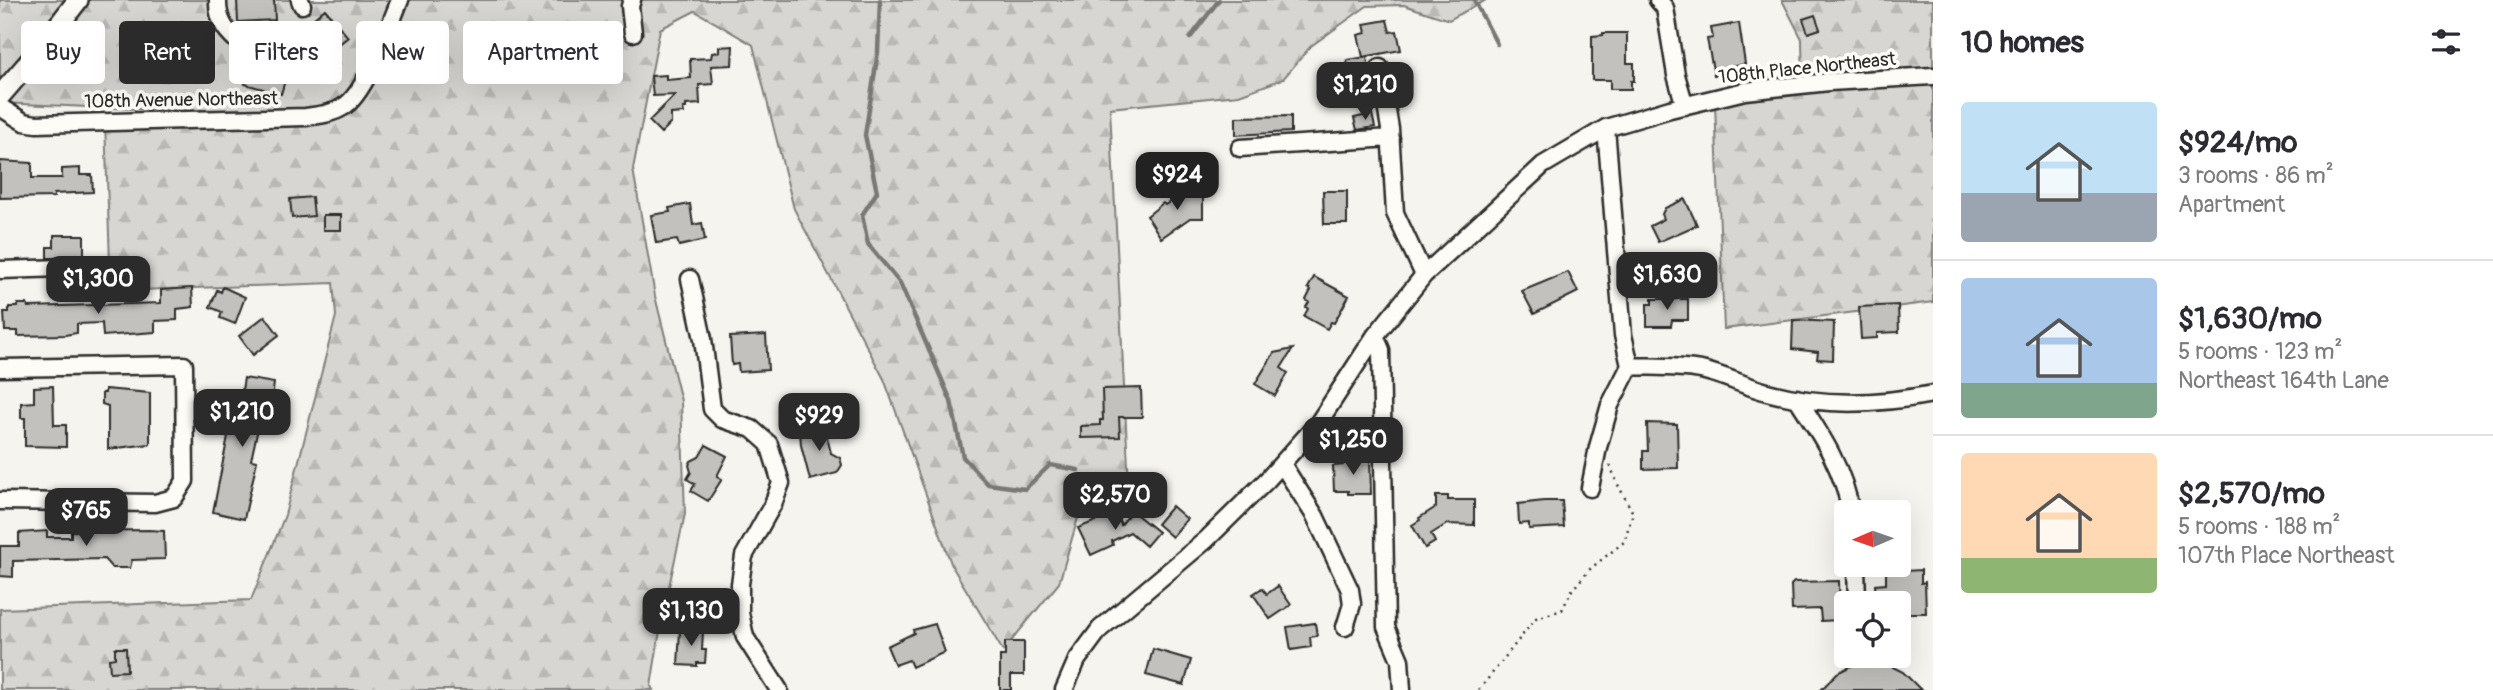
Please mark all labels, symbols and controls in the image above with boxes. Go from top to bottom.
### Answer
chip: Buy [21,21,105,84]
chip: Rent [119,21,215,84]
chip: Filters [229,21,342,84]
chip: New [356,21,449,84]
chip: Apartment [463,21,623,84]
icon: filters [2427,23,2465,61]
text: 10 homes [1961,24,2084,61]
street label: 108th Place Northeast [1717,47,1897,89]
pin: $1,210 [1308,62,1422,122]
text: $1,210 [1333,70,1397,99]
street label: 108th Avenue Northeast [84,86,279,114]
text: $924/mo [2178,124,2297,161]
icon: home [2017,130,2101,214]
pin: $924 [1136,152,1218,212]
text: $924 [1152,160,1202,189]
text: 3 rooms · 86 m² [2178,161,2334,190]
text: Apartment [2178,190,2285,219]
pin: $1,630 [1610,252,1724,312]
pin: $1,300 [41,256,155,316]
text: $1,630 [1632,260,1702,289]
text: $1,300 [62,264,134,293]
text: $1,630/mo [2178,300,2322,337]
icon: home [2017,306,2101,390]
text: 5 rooms · 123 m² [2178,337,2342,366]
text: Northeast 164th Lane [2178,366,2389,395]
pin: $1,210 [185,390,299,449]
pin: $929 [778,393,860,453]
text: $1,210 [210,397,274,426]
text: $929 [794,401,844,430]
pin: $1,250 [1296,418,1410,477]
text: $1,250 [1319,425,1387,454]
pin: $2,570 [1058,472,1172,532]
text: $2,570/mo [2178,475,2325,512]
text: $2,570 [1079,480,1151,509]
icon: home [2017,481,2101,565]
pin: $765 [45,489,127,548]
text: $765 [61,496,111,525]
north arrow [1834,500,1911,578]
map controls [1834,500,1911,668]
text: 5 rooms · 188 m² [2178,512,2340,541]
text: 107th Place Northeast [2178,541,2395,570]
pin: $1,130 [634,588,748,648]
button: locate [1834,591,1911,668]
text: $1,130 [659,596,723,625]

